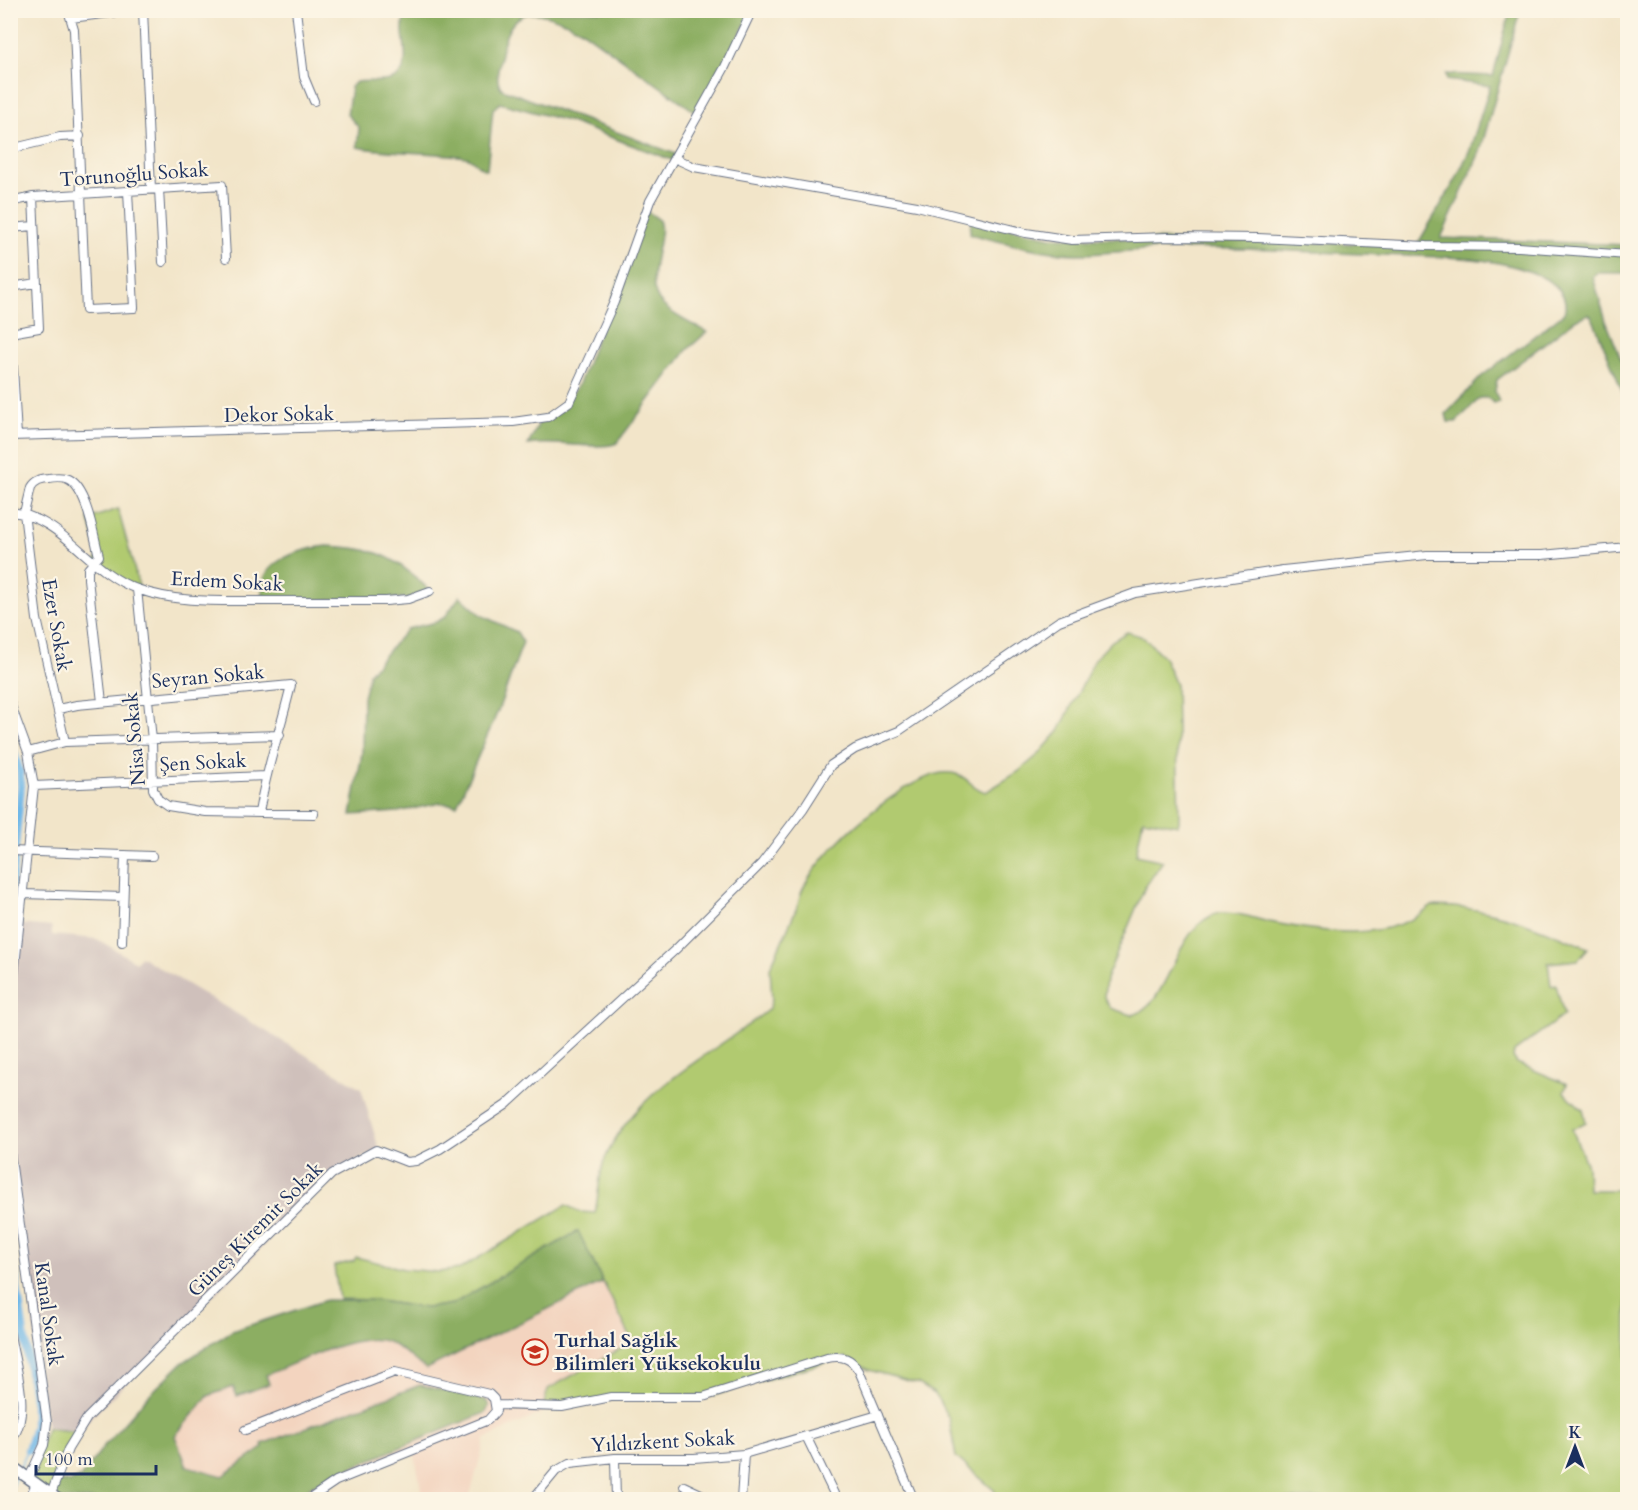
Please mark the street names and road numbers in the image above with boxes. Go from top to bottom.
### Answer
street label: Torunoğlu Sokak [59,156,210,193]
street label: Dekor Sokak [224,400,335,429]
street label: Erdem Sokak [170,565,284,598]
street label: Ezer Sokak [35,577,78,674]
street label: Seyran Sokak [150,658,266,695]
street label: Nisa Sokak [117,691,152,787]
street label: Şen Sokak [159,747,247,778]
street label: Güneş Kiremit Sokak [182,1156,329,1303]
street label: Kanal Sokak [28,1260,69,1368]
street label: Yıldızkent Sokak [590,1424,736,1459]

